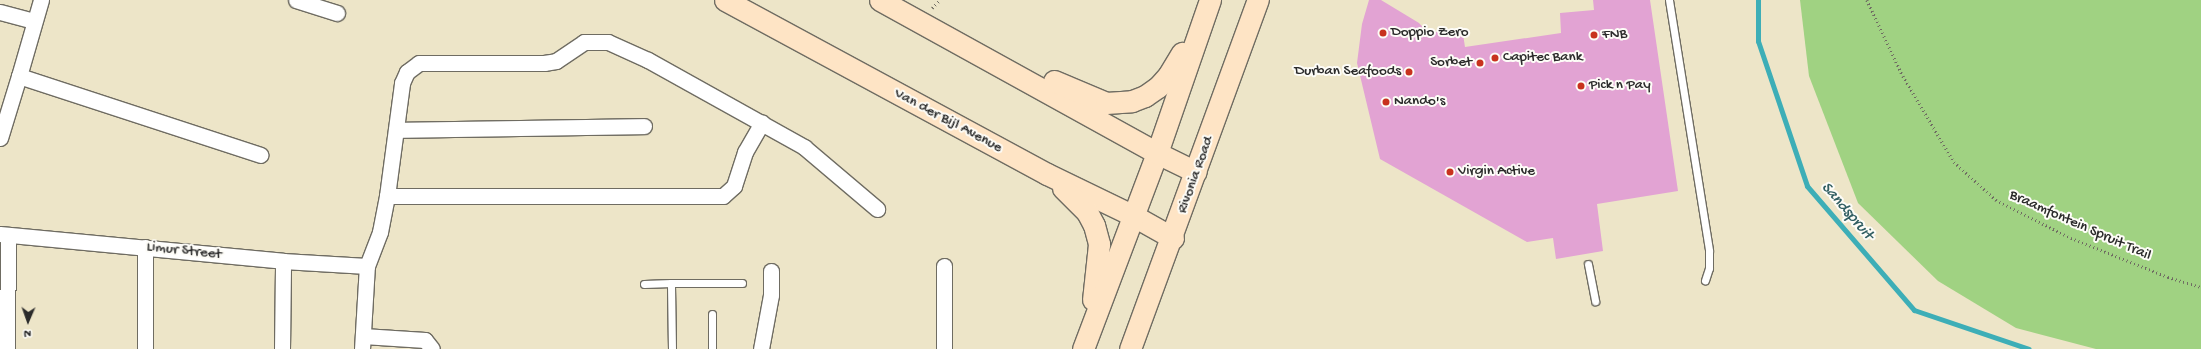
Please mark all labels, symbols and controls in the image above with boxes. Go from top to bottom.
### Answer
place label: Doppio Zero [1391,24,1468,42]
place label: FNB [1602,26,1627,44]
marker: Doppio Zero [1378,28,1388,38]
marker: FNB [1589,30,1599,40]
place label: Capitec Bank [1503,49,1582,67]
marker: Capitec Bank [1490,53,1500,63]
place label: Sorbet [1430,54,1472,72]
marker: Sorbet [1475,58,1485,68]
place label: Durban Seafoods [1294,63,1401,81]
marker: Durban Seafoods [1404,67,1414,77]
place label: Pick n Pay [1589,77,1651,95]
marker: Pick n Pay [1576,81,1586,91]
street label: Van der Bijl Avenue [891,85,1005,157]
place label: Nando's [1394,93,1445,111]
marker: Nando's [1381,97,1391,107]
street label: Rivonia Road [1174,134,1218,216]
place label: Virgin Active [1458,163,1535,181]
marker: Virgin Active [1445,167,1455,177]
water label: Sandspruit [1816,179,1876,245]
street label: Braamfontein Spruit Trail [2006,187,2154,265]
street label: Limur Street [146,238,222,264]
north arrow [8,301,48,341]
text: N [24,327,31,339]

